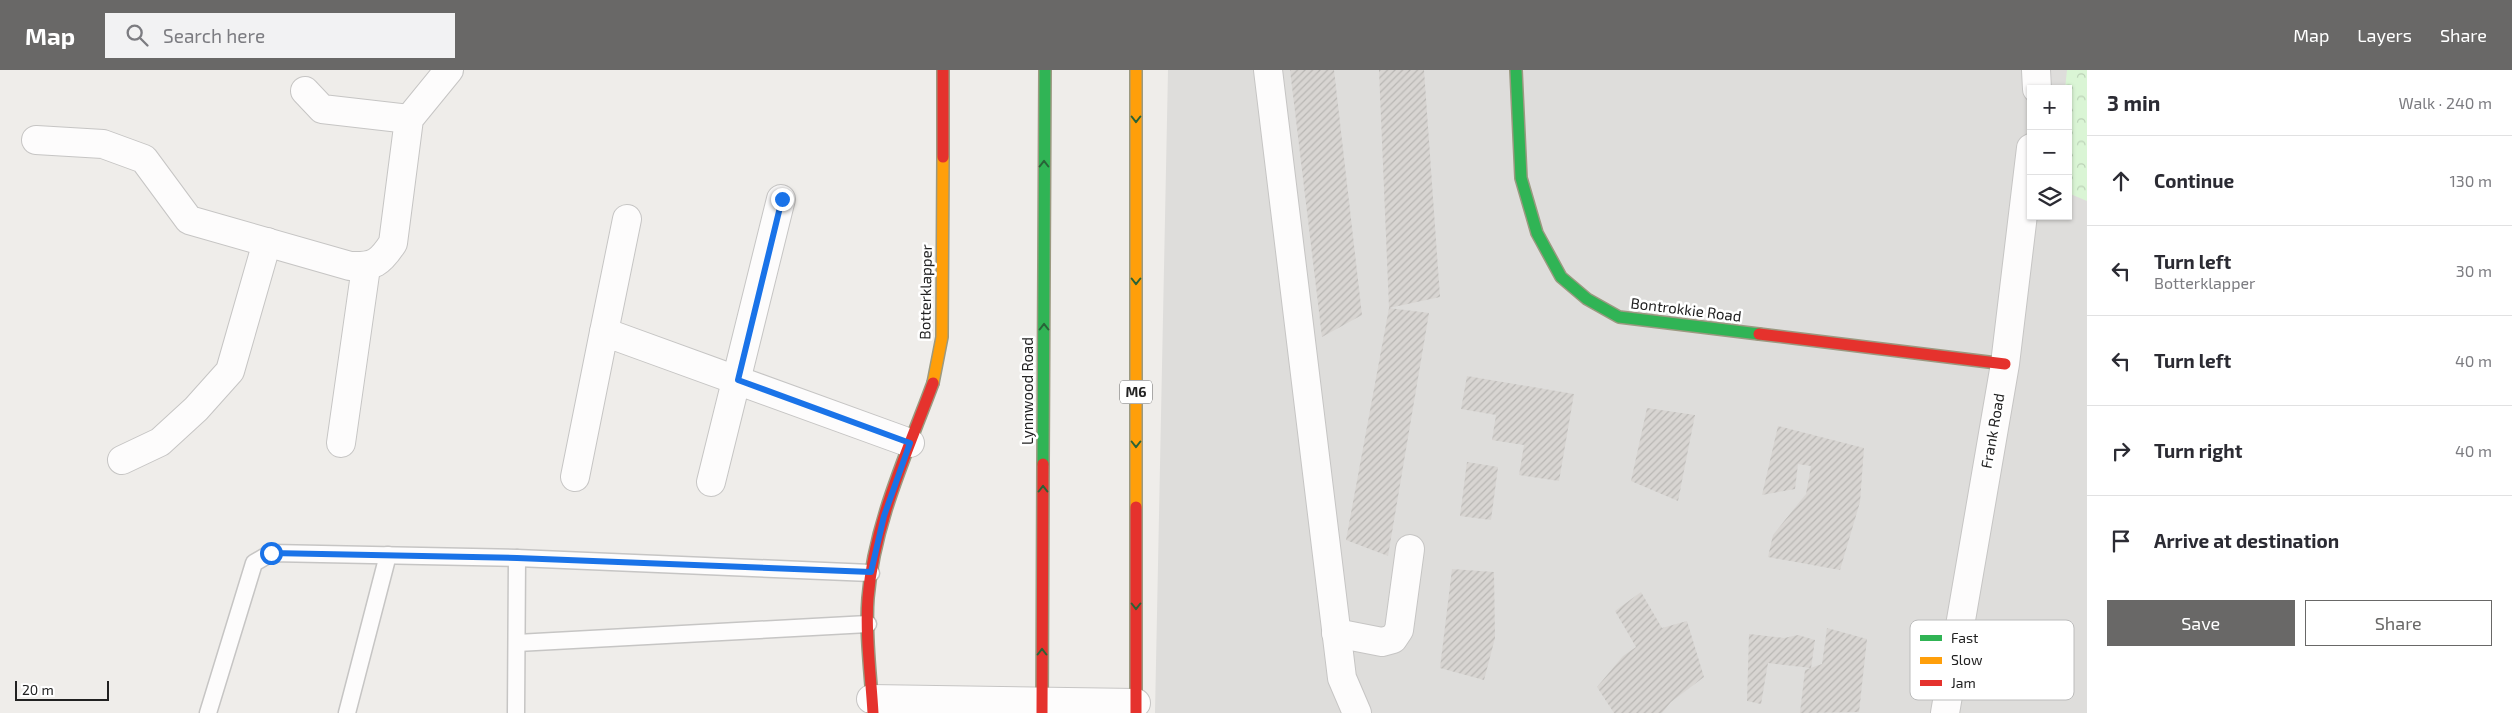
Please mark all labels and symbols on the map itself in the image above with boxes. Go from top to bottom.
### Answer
one-way arrow [1131,115,1141,123]
one-way arrow [1039,160,1049,168]
route end [771,188,794,211]
street label: Botterklapper [915,244,935,340]
one-way arrow [1131,278,1141,285]
street label: Bontrokkie Road [1630,293,1743,325]
one-way arrow [1039,322,1049,330]
street label: Lynnwood Road [1018,337,1036,445]
road number: M6 [1120,381,1152,404]
street label: Frank Road [1977,392,2007,470]
one-way arrow [1131,440,1141,448]
one-way arrow [1038,485,1048,492]
route start [260,542,283,565]
one-way arrow [1131,602,1141,610]
legend [1910,620,2074,700]
text: Fast [1951,629,1978,646]
one-way arrow [1037,647,1047,655]
text: Slow [1951,651,1983,668]
text: Jam [1951,674,1976,691]
scale bar [15,678,109,701]

